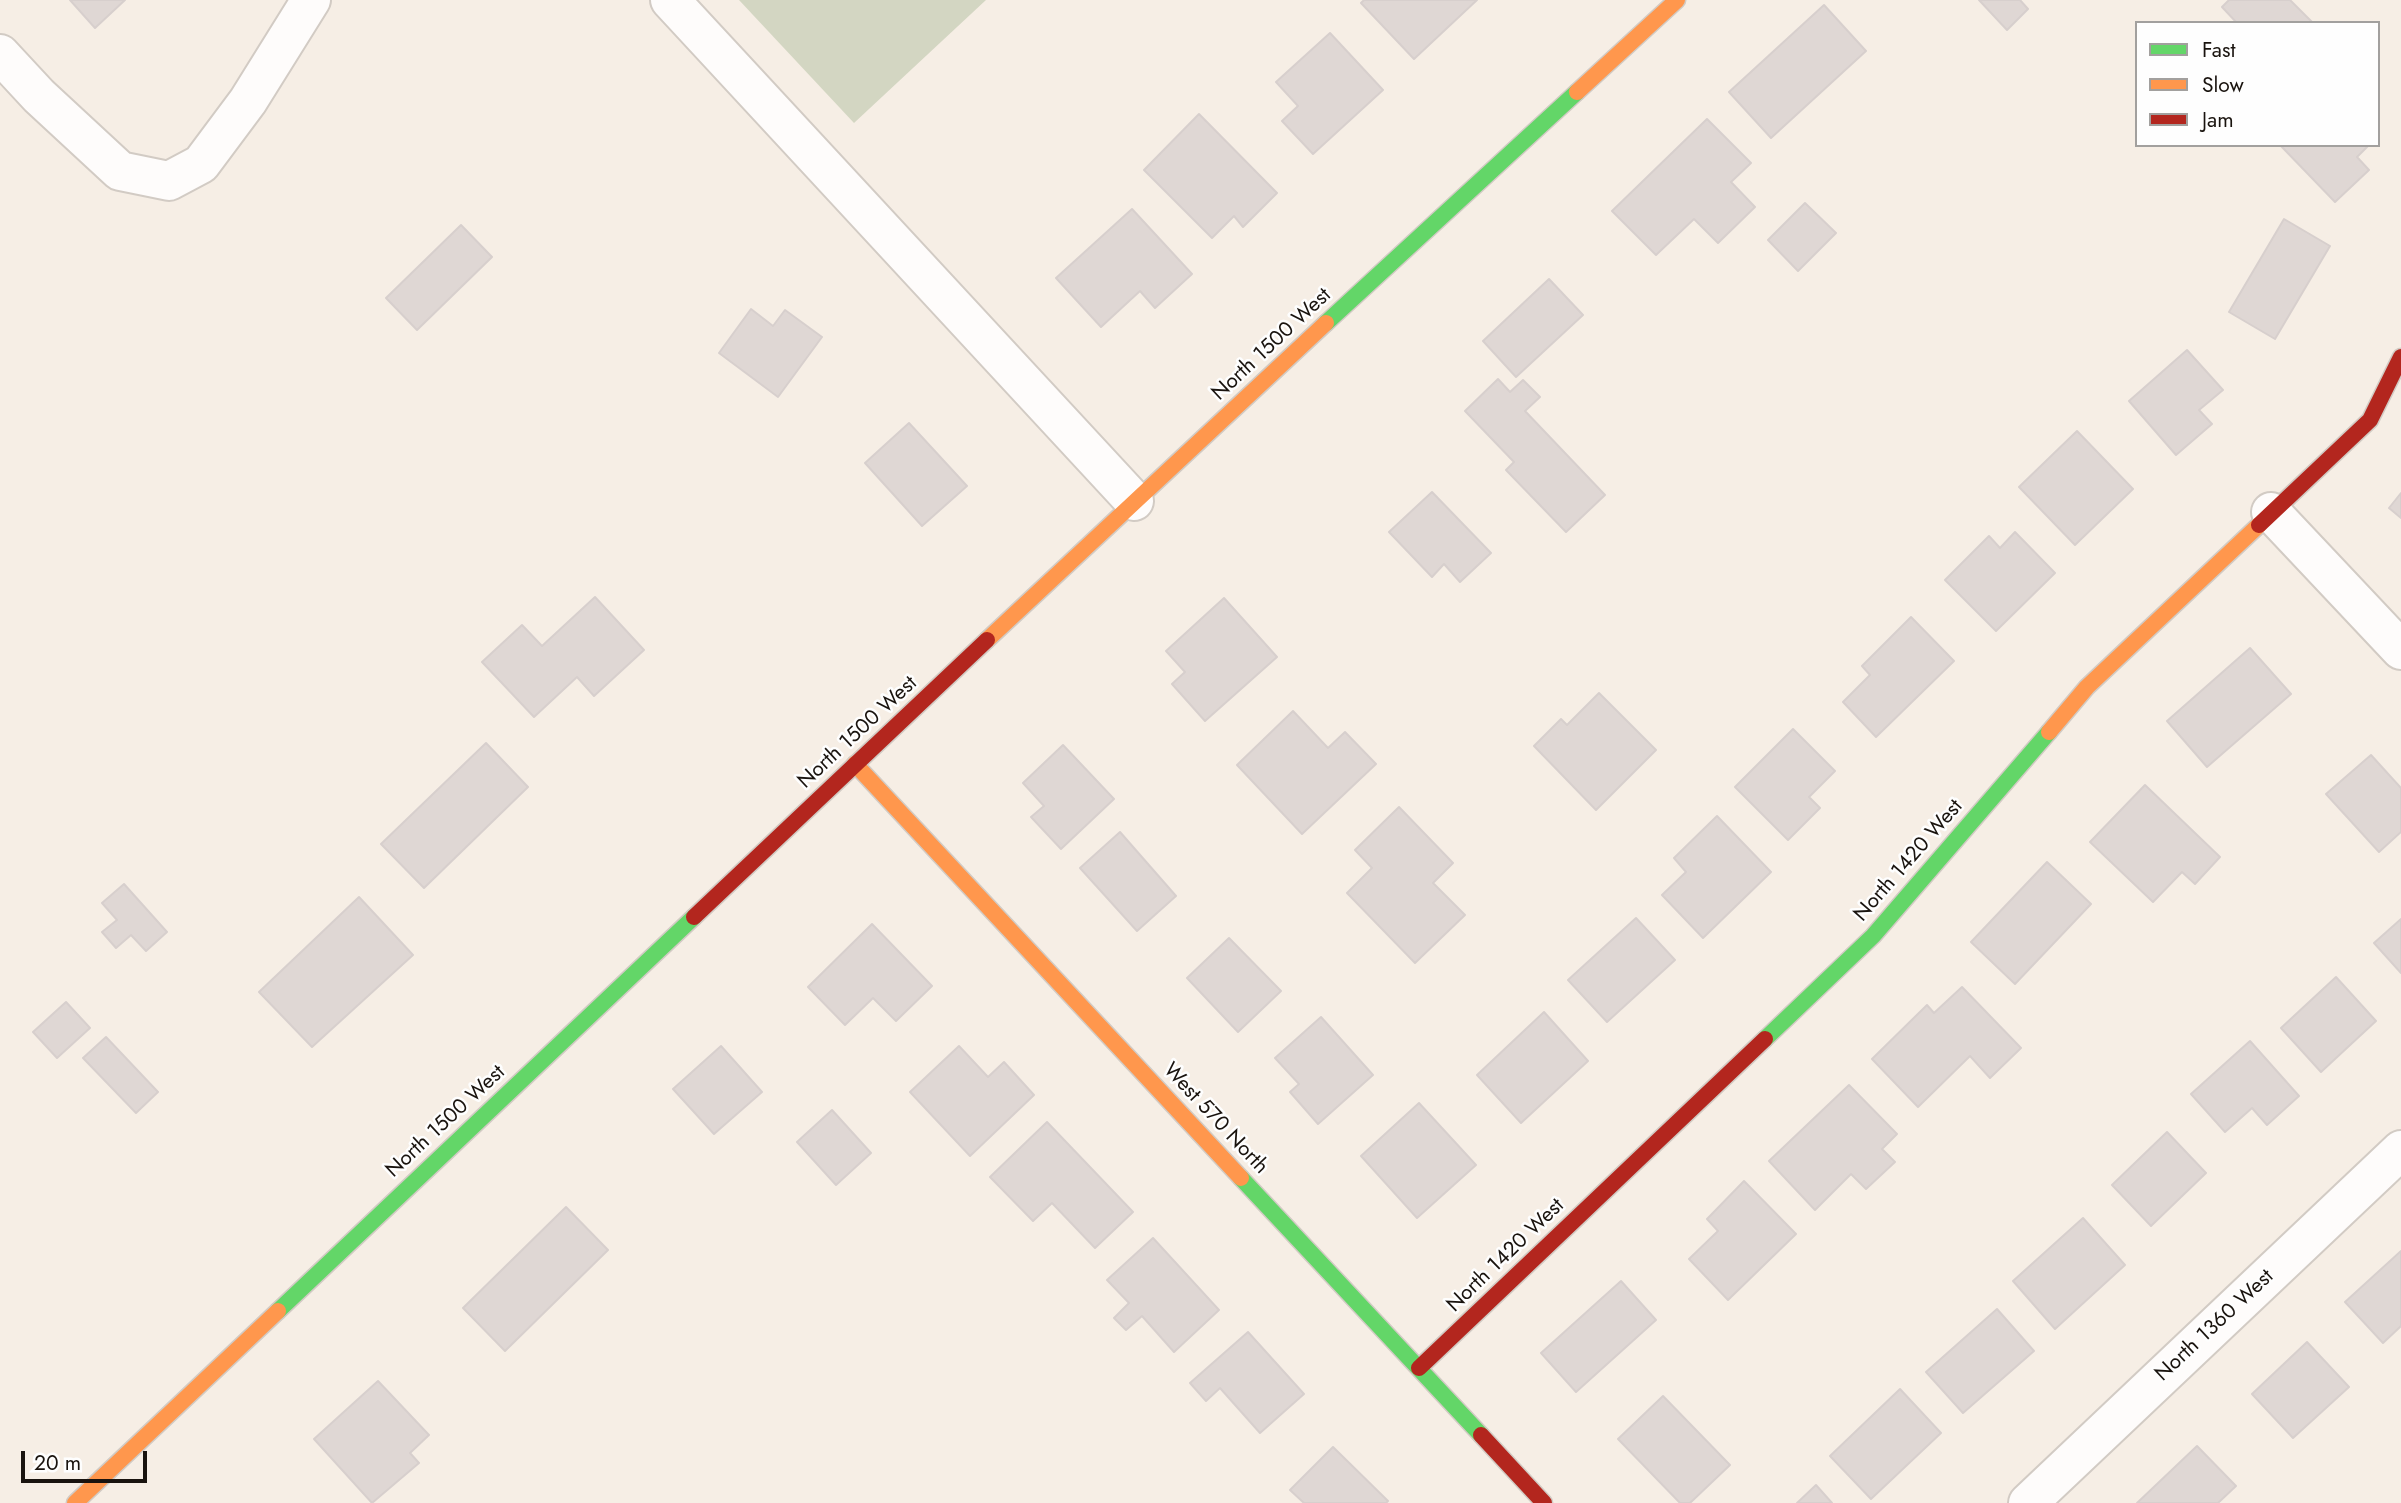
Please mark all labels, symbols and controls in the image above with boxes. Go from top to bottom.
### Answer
legend [2135,21,2380,147]
text: Fast [2202,35,2235,65]
text: Slow [2202,70,2244,100]
text: Jam [2202,105,2234,135]
street label: North 1500 West [1207,283,1337,407]
street label: North 1500 West [793,671,923,795]
street label: North 1420 West [1849,795,1969,927]
street label: West 570 North [1157,1058,1273,1180]
street label: North 1500 West [381,1060,511,1184]
street label: North 1420 West [1442,1194,1570,1318]
street label: North 1360 West [2151,1265,2279,1387]
scale bar [24,1436,150,1480]
text: 20 m [34,1448,81,1478]

